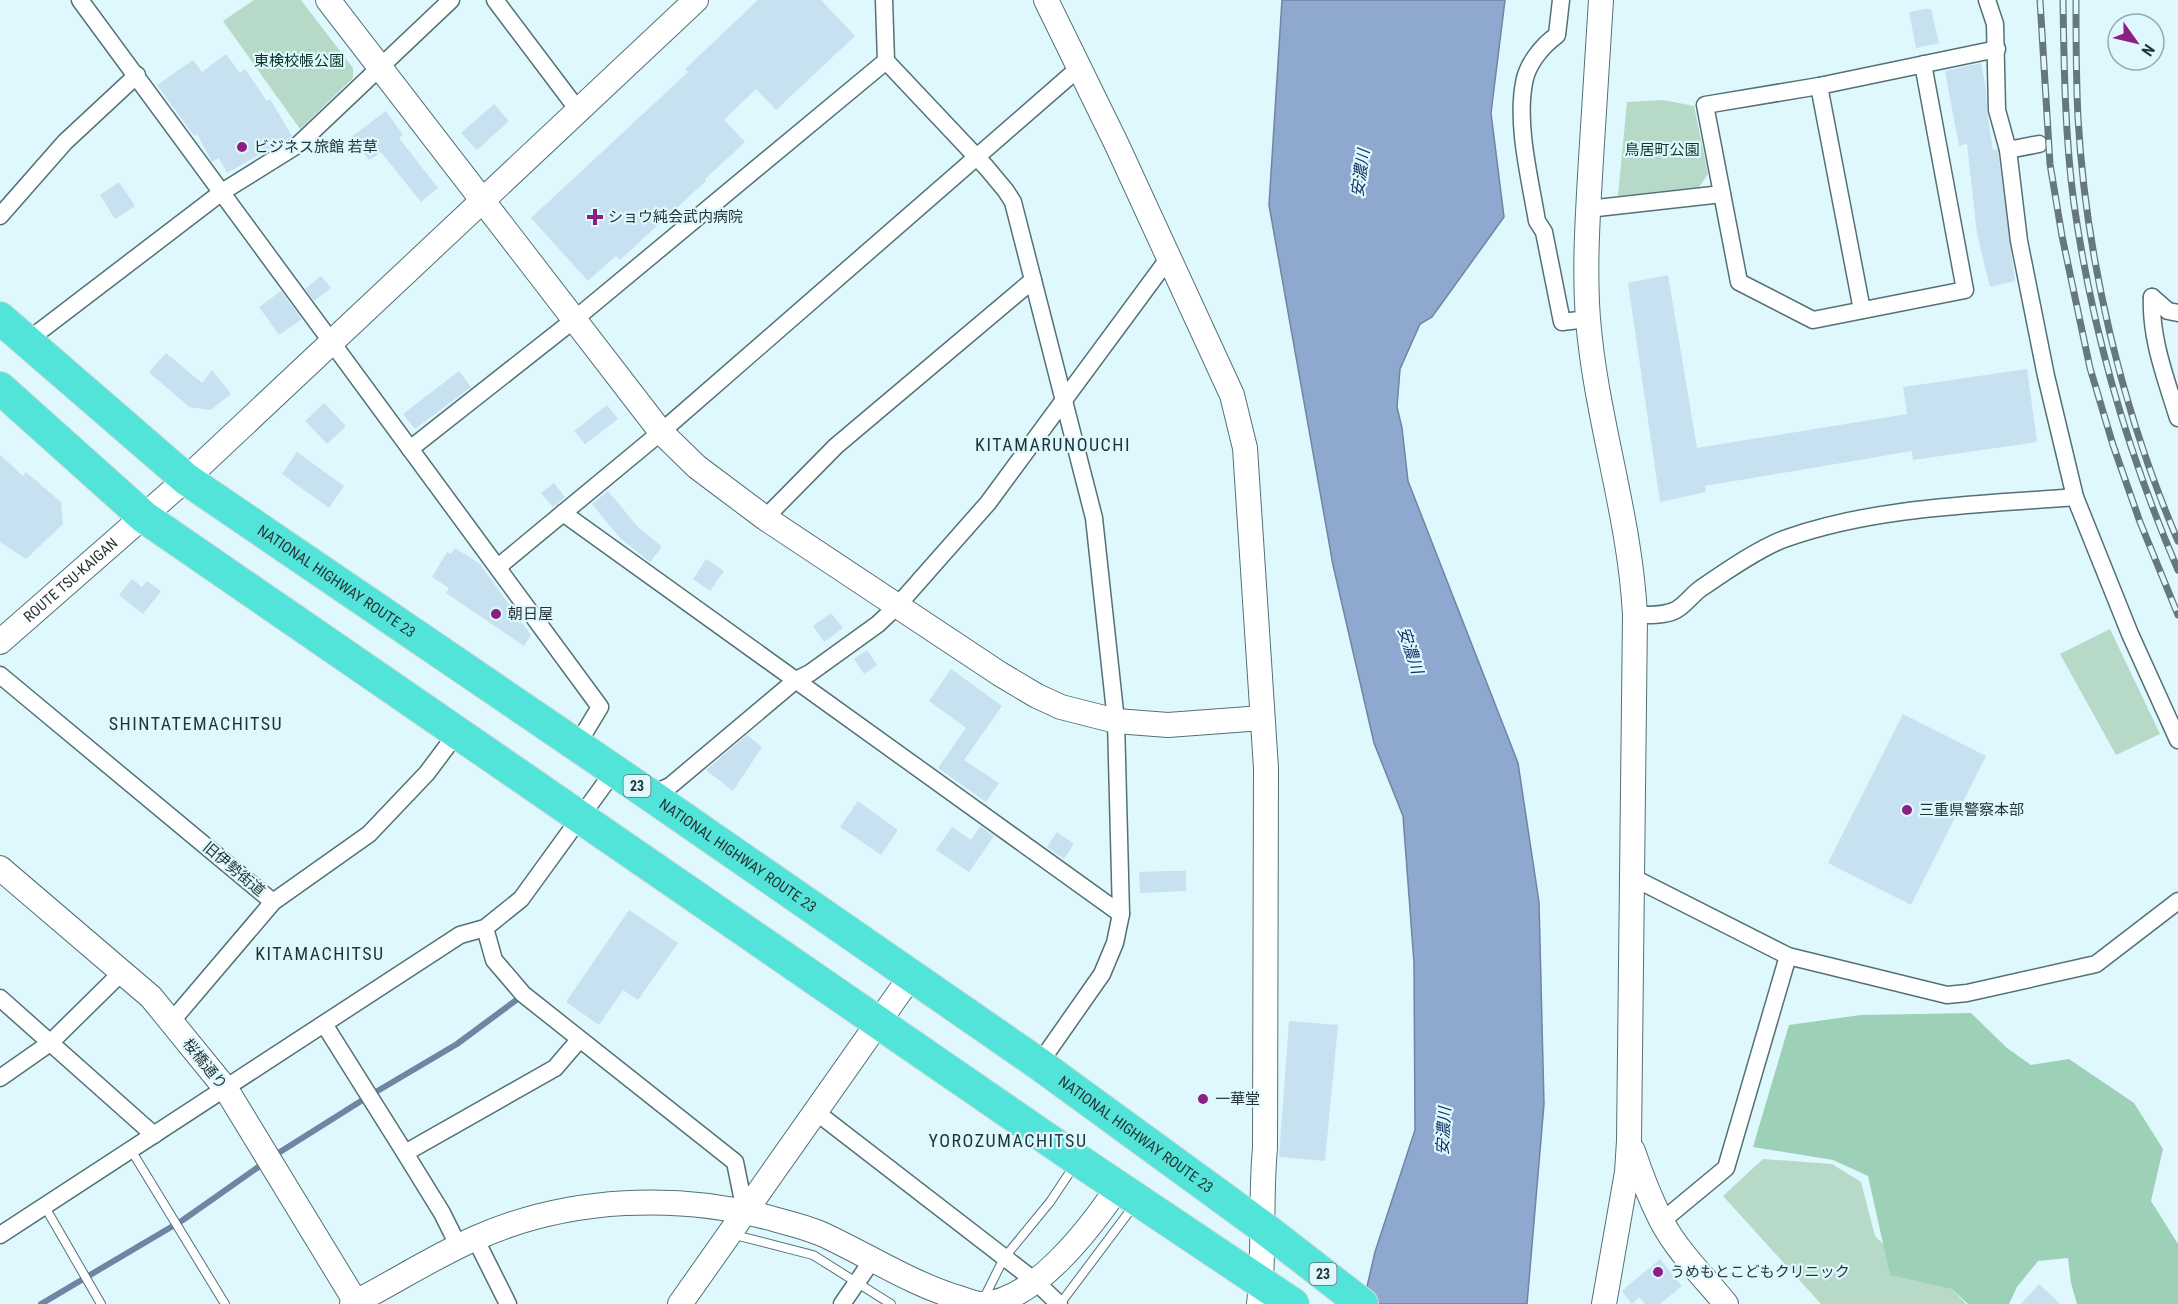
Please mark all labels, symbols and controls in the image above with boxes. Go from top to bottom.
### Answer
north arrow [2106,12,2166,72]
text: N [2137,41,2159,59]
park label: 東検校帳公園 [254,52,344,70]
place label: ビジネス旅館 若草 [254,138,377,156]
marker: ビジネス旅館 若草 [235,140,249,154]
park label: 鳥居町公園 [1624,141,1700,159]
water label: 安濃川 [1348,146,1374,198]
marker: ショウ純会武内病院 [586,208,604,226]
place label: ショウ純会武内病院 [608,208,743,226]
district label: KITAMARUNOUCHI [975,434,1131,455]
street label: NATIONAL HIGHWAY ROUTE 23 [254,521,419,642]
street label: ROUTE TSU-KAIGAN [20,534,121,626]
place label: 朝日屋 [508,605,553,623]
marker: 朝日屋 [489,607,503,621]
water label: 安濃川 [1394,624,1428,678]
district label: SHINTATEMACHITSU [109,713,283,734]
road number: 23 [624,775,650,797]
street label: NATIONAL HIGHWAY ROUTE 23 [656,795,820,916]
place label: 三重県警察本部 [1919,801,2024,819]
marker: 三重県警察本部 [1900,803,1914,817]
street label: 旧伊勢街道 [199,838,269,900]
district label: KITAMACHITSU [255,943,385,964]
street label: 桜橋通り [179,1035,231,1093]
street label: NATIONAL HIGHWAY ROUTE 23 [1055,1072,1217,1197]
place label: 一華堂 [1215,1090,1260,1108]
marker: 一華堂 [1196,1092,1210,1106]
water label: 安濃川 [1433,1105,1454,1155]
district label: YOROZUMACHITSU [928,1130,1088,1151]
road number: 23 [1310,1263,1336,1285]
place label: うめもとこどもクリニック [1670,1263,1850,1281]
marker: うめもとこどもクリニック [1651,1265,1665,1279]

